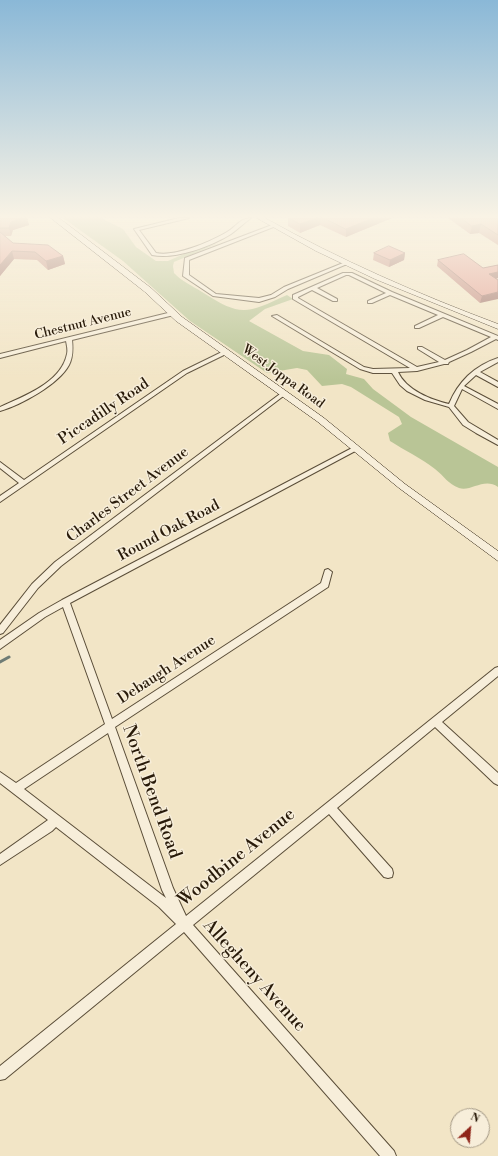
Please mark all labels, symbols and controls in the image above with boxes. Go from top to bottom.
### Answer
street label: Chestnut Avenue [33,304,133,344]
street label: West Joppa Road [239,342,327,412]
street label: Piccadilly Road [55,375,153,449]
street label: Charles Street Avenue [63,443,193,547]
street label: Round Oak Road [115,497,223,565]
street label: Debaugh Avenue [115,632,219,708]
street label: North Bend Road [117,722,185,862]
street label: Woodbine Avenue [174,804,300,912]
street label: Allegheny Avenue [198,915,310,1037]
north arrow [450,1108,490,1148]
text: N [468,1110,482,1126]

